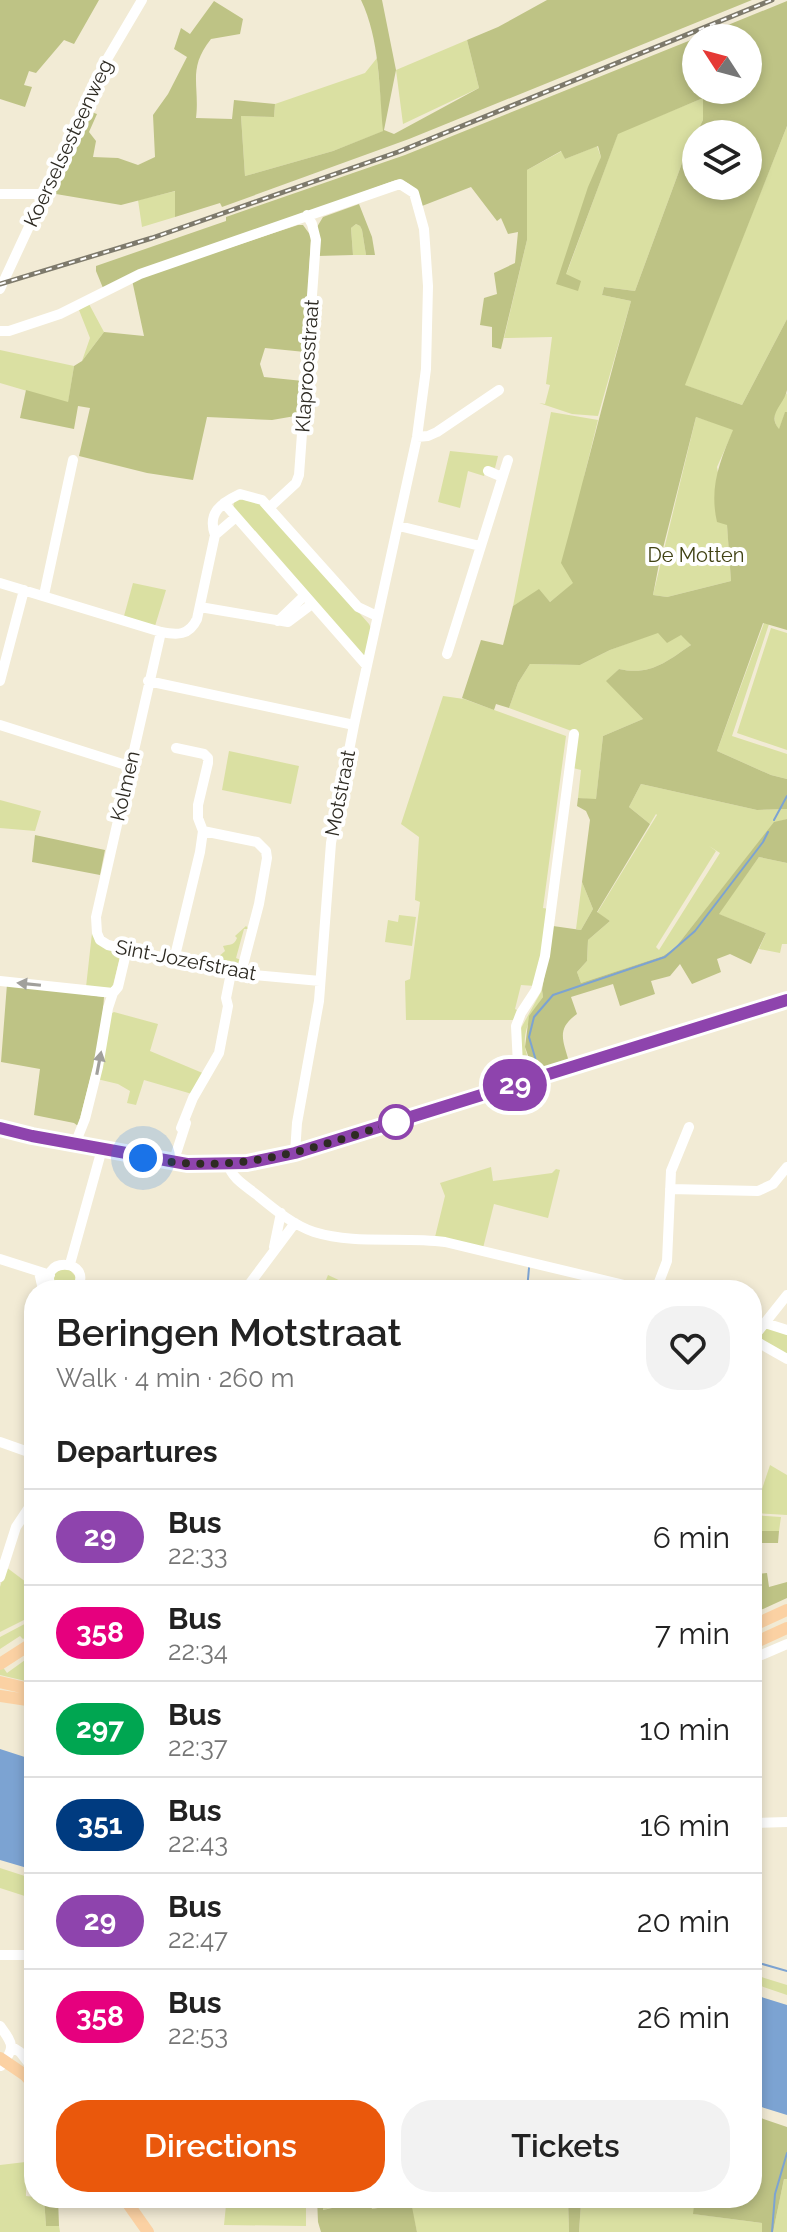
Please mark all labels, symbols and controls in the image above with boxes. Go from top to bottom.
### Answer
north arrow [682,24,762,104]
map controls [682,24,762,200]
street label: Koerselsesteenweg [19,55,117,231]
button: layers [682,120,762,200]
street label: Klaproosstraat [290,298,324,433]
park label: De Motten [648,543,744,567]
street label: Motstraat [320,747,360,838]
street label: Kolmen [105,749,145,823]
street label: Sint-Jozefstraat [114,935,259,985]
one-way arrow [16,977,41,990]
one-way arrow [93,1050,105,1075]
line badge: 29 [479,1059,551,1111]
text: 29 [499,1068,531,1101]
unlabelled marker [379,1105,413,1139]
your location [123,1138,163,1178]
button: heart [646,1306,730,1390]
text: Beringen Motstraat [56,1310,402,1355]
text: Walk · 4 min · 260 m [56,1363,294,1393]
text: Departures [56,1434,218,1469]
text: Bus [168,1505,222,1540]
text: 29 [84,1520,116,1553]
text: 6 min [653,1520,730,1555]
text: 22:33 [168,1540,228,1570]
text: Bus [168,1601,222,1636]
text: 358 [76,1616,124,1649]
text: 7 min [655,1616,730,1651]
text: 22:34 [168,1636,228,1666]
text: Bus [168,1697,222,1732]
text: 297 [76,1712,124,1745]
text: 10 min [640,1712,730,1747]
text: 22:37 [168,1732,228,1762]
text: Bus [168,1793,222,1828]
text: 351 [78,1808,122,1841]
text: 16 min [640,1808,730,1843]
text: 22:43 [168,1828,228,1858]
text: Bus [168,1889,222,1924]
text: 29 [84,1904,116,1937]
text: 20 min [637,1904,730,1939]
text: 22:47 [168,1924,228,1954]
text: Bus [168,1985,222,2020]
text: 358 [76,2000,124,2033]
text: 26 min [637,2000,730,2035]
text: 22:53 [168,2020,228,2050]
button: Directions [56,2100,385,2192]
button: Tickets [401,2100,730,2192]

